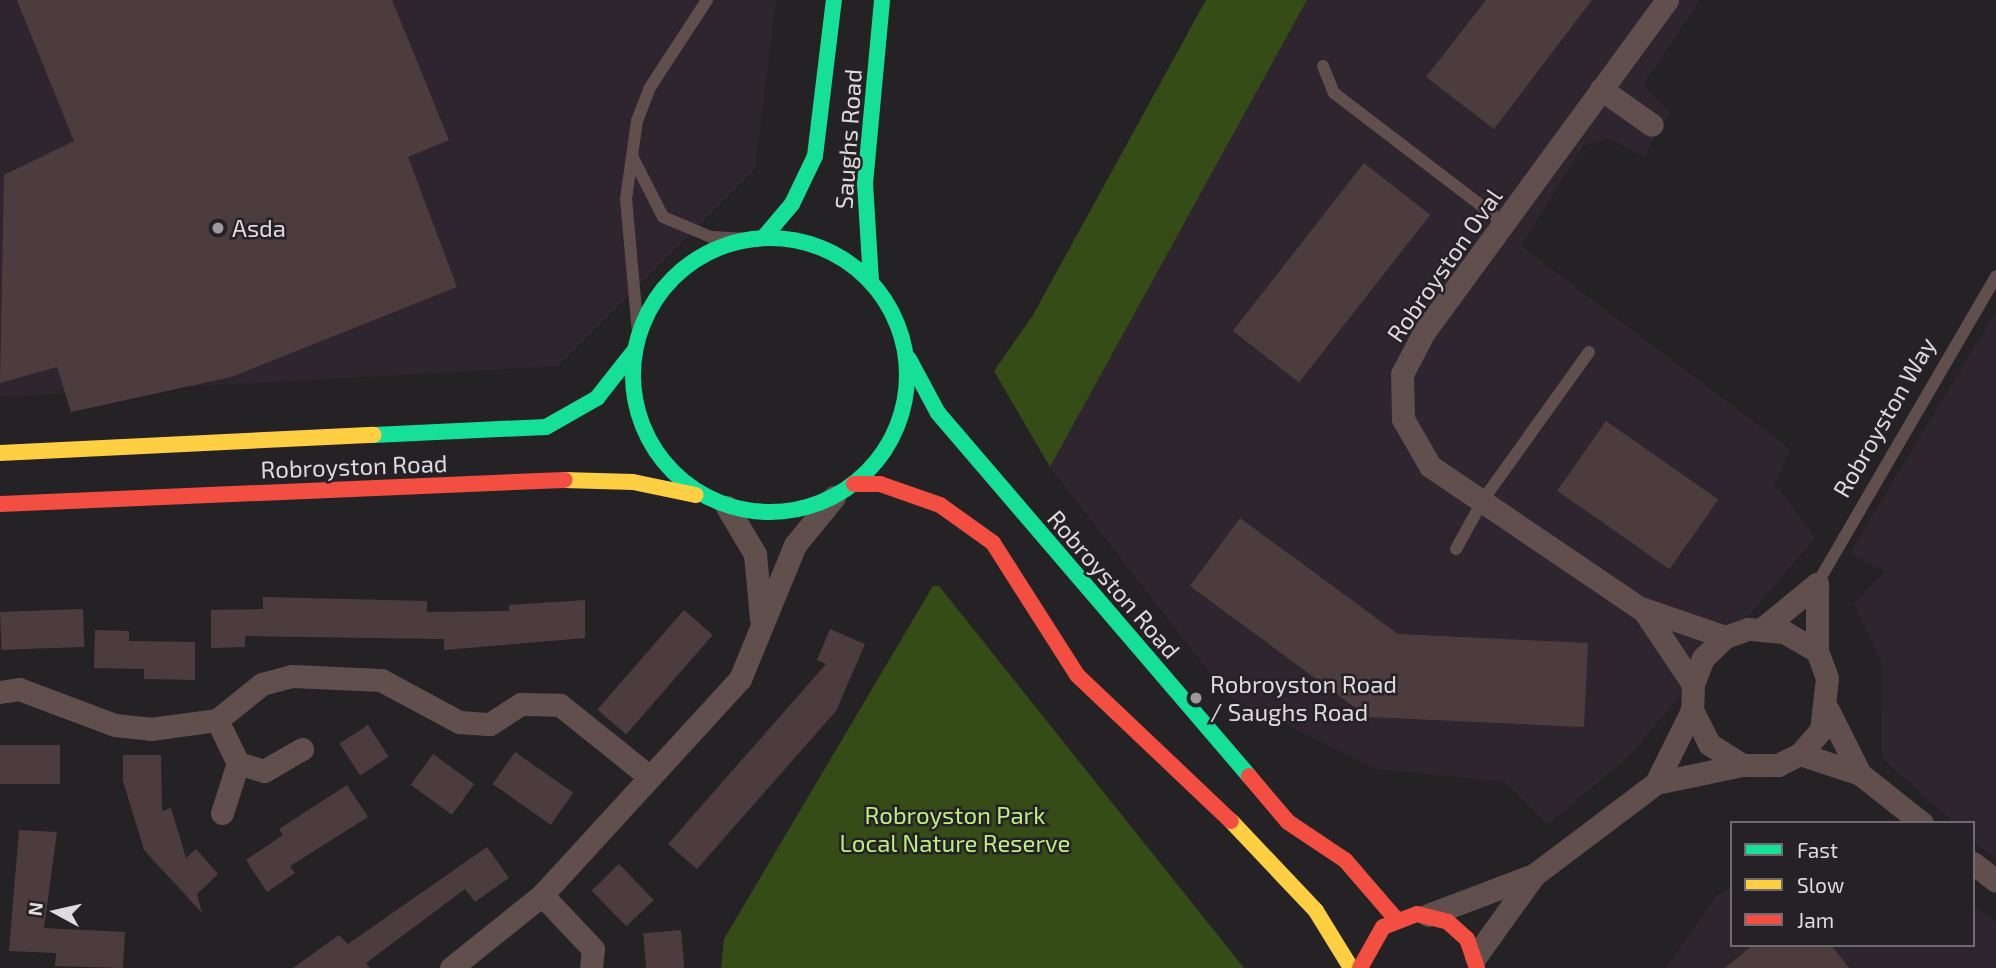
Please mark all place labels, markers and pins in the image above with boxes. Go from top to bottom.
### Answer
place label: Asda [232,214,286,242]
marker: Asda [210,220,226,236]
place label: Robroyston Road / Saughs Road [1210,670,1397,726]
marker: Robroyston Road / Saughs Road [1188,690,1204,706]

